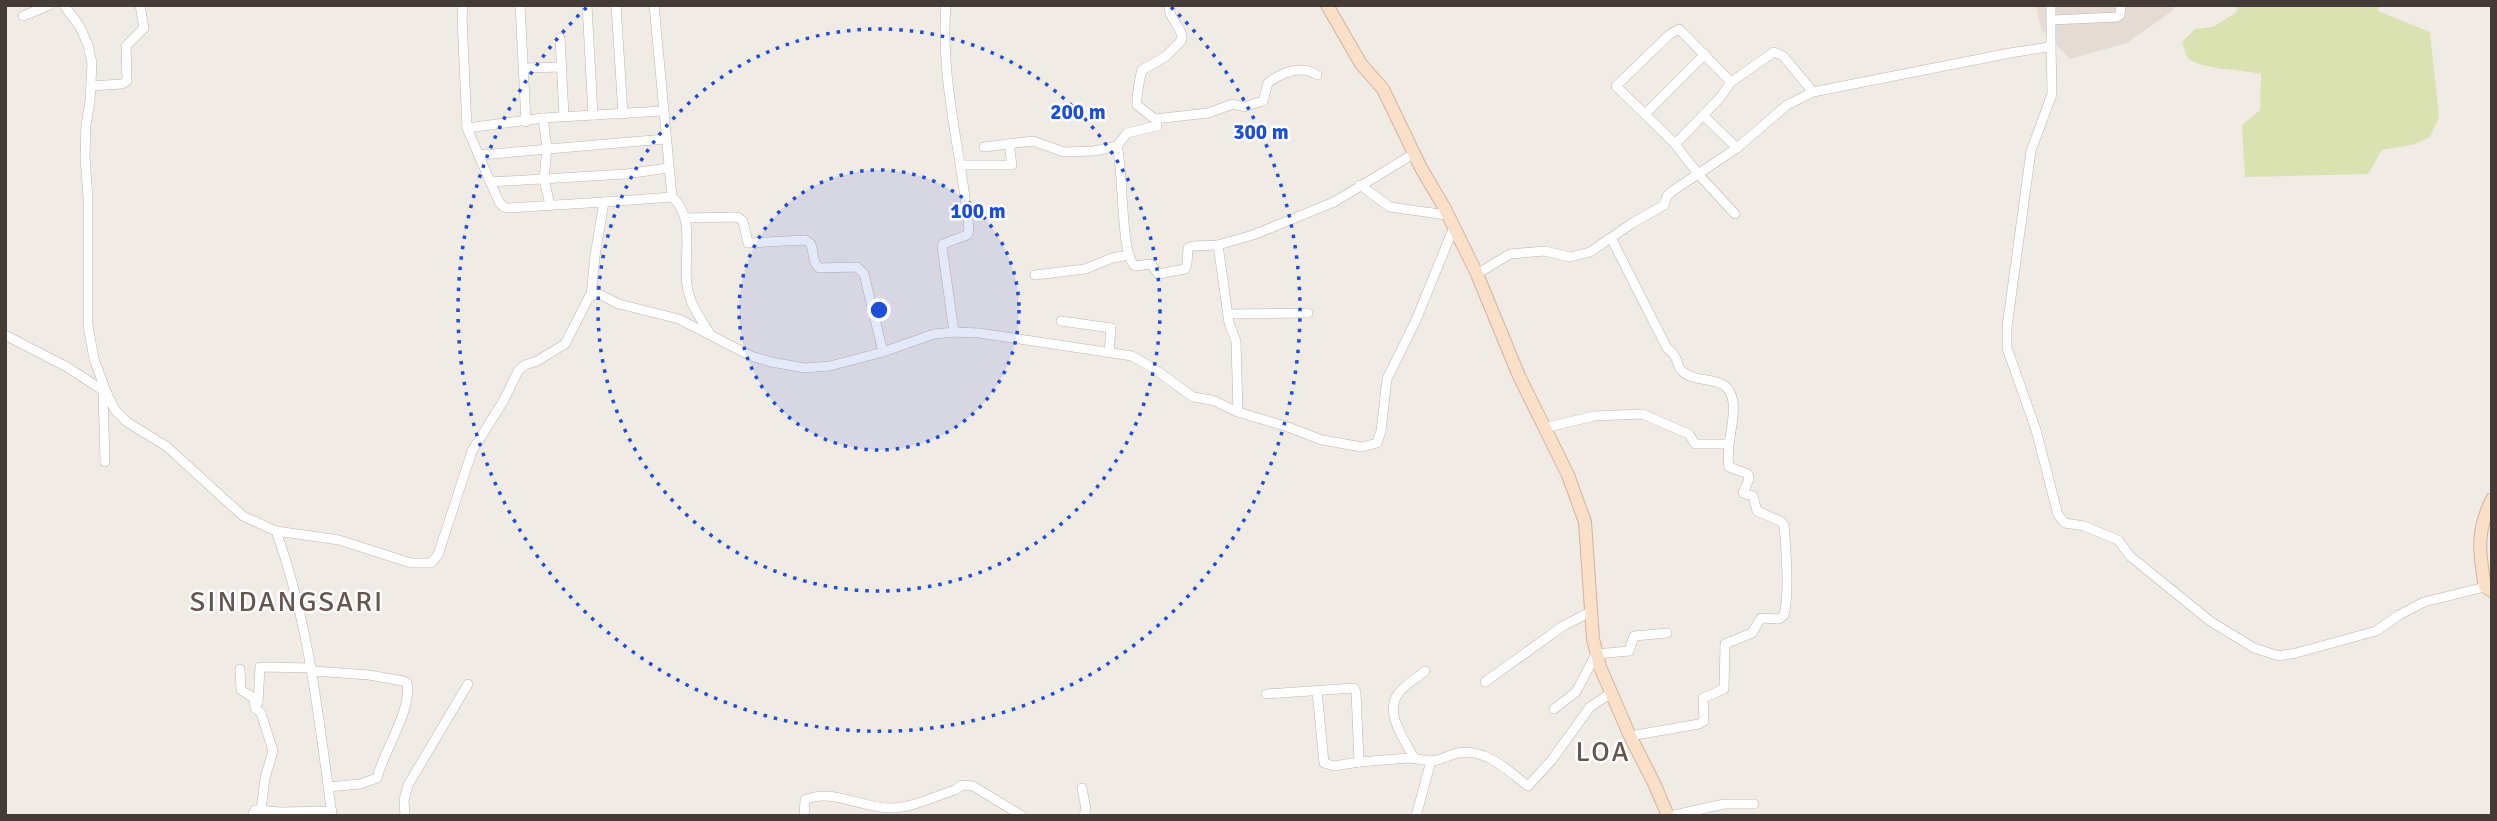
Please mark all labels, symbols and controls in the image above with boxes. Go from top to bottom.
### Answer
text: 200 m [1050,99,1106,125]
text: 300 m [1233,119,1289,145]
text: 100 m [950,198,1006,224]
centre of rings [867,298,891,322]
district label: SINDANGSARI [190,585,384,619]
district label: LOA [1575,735,1631,769]

